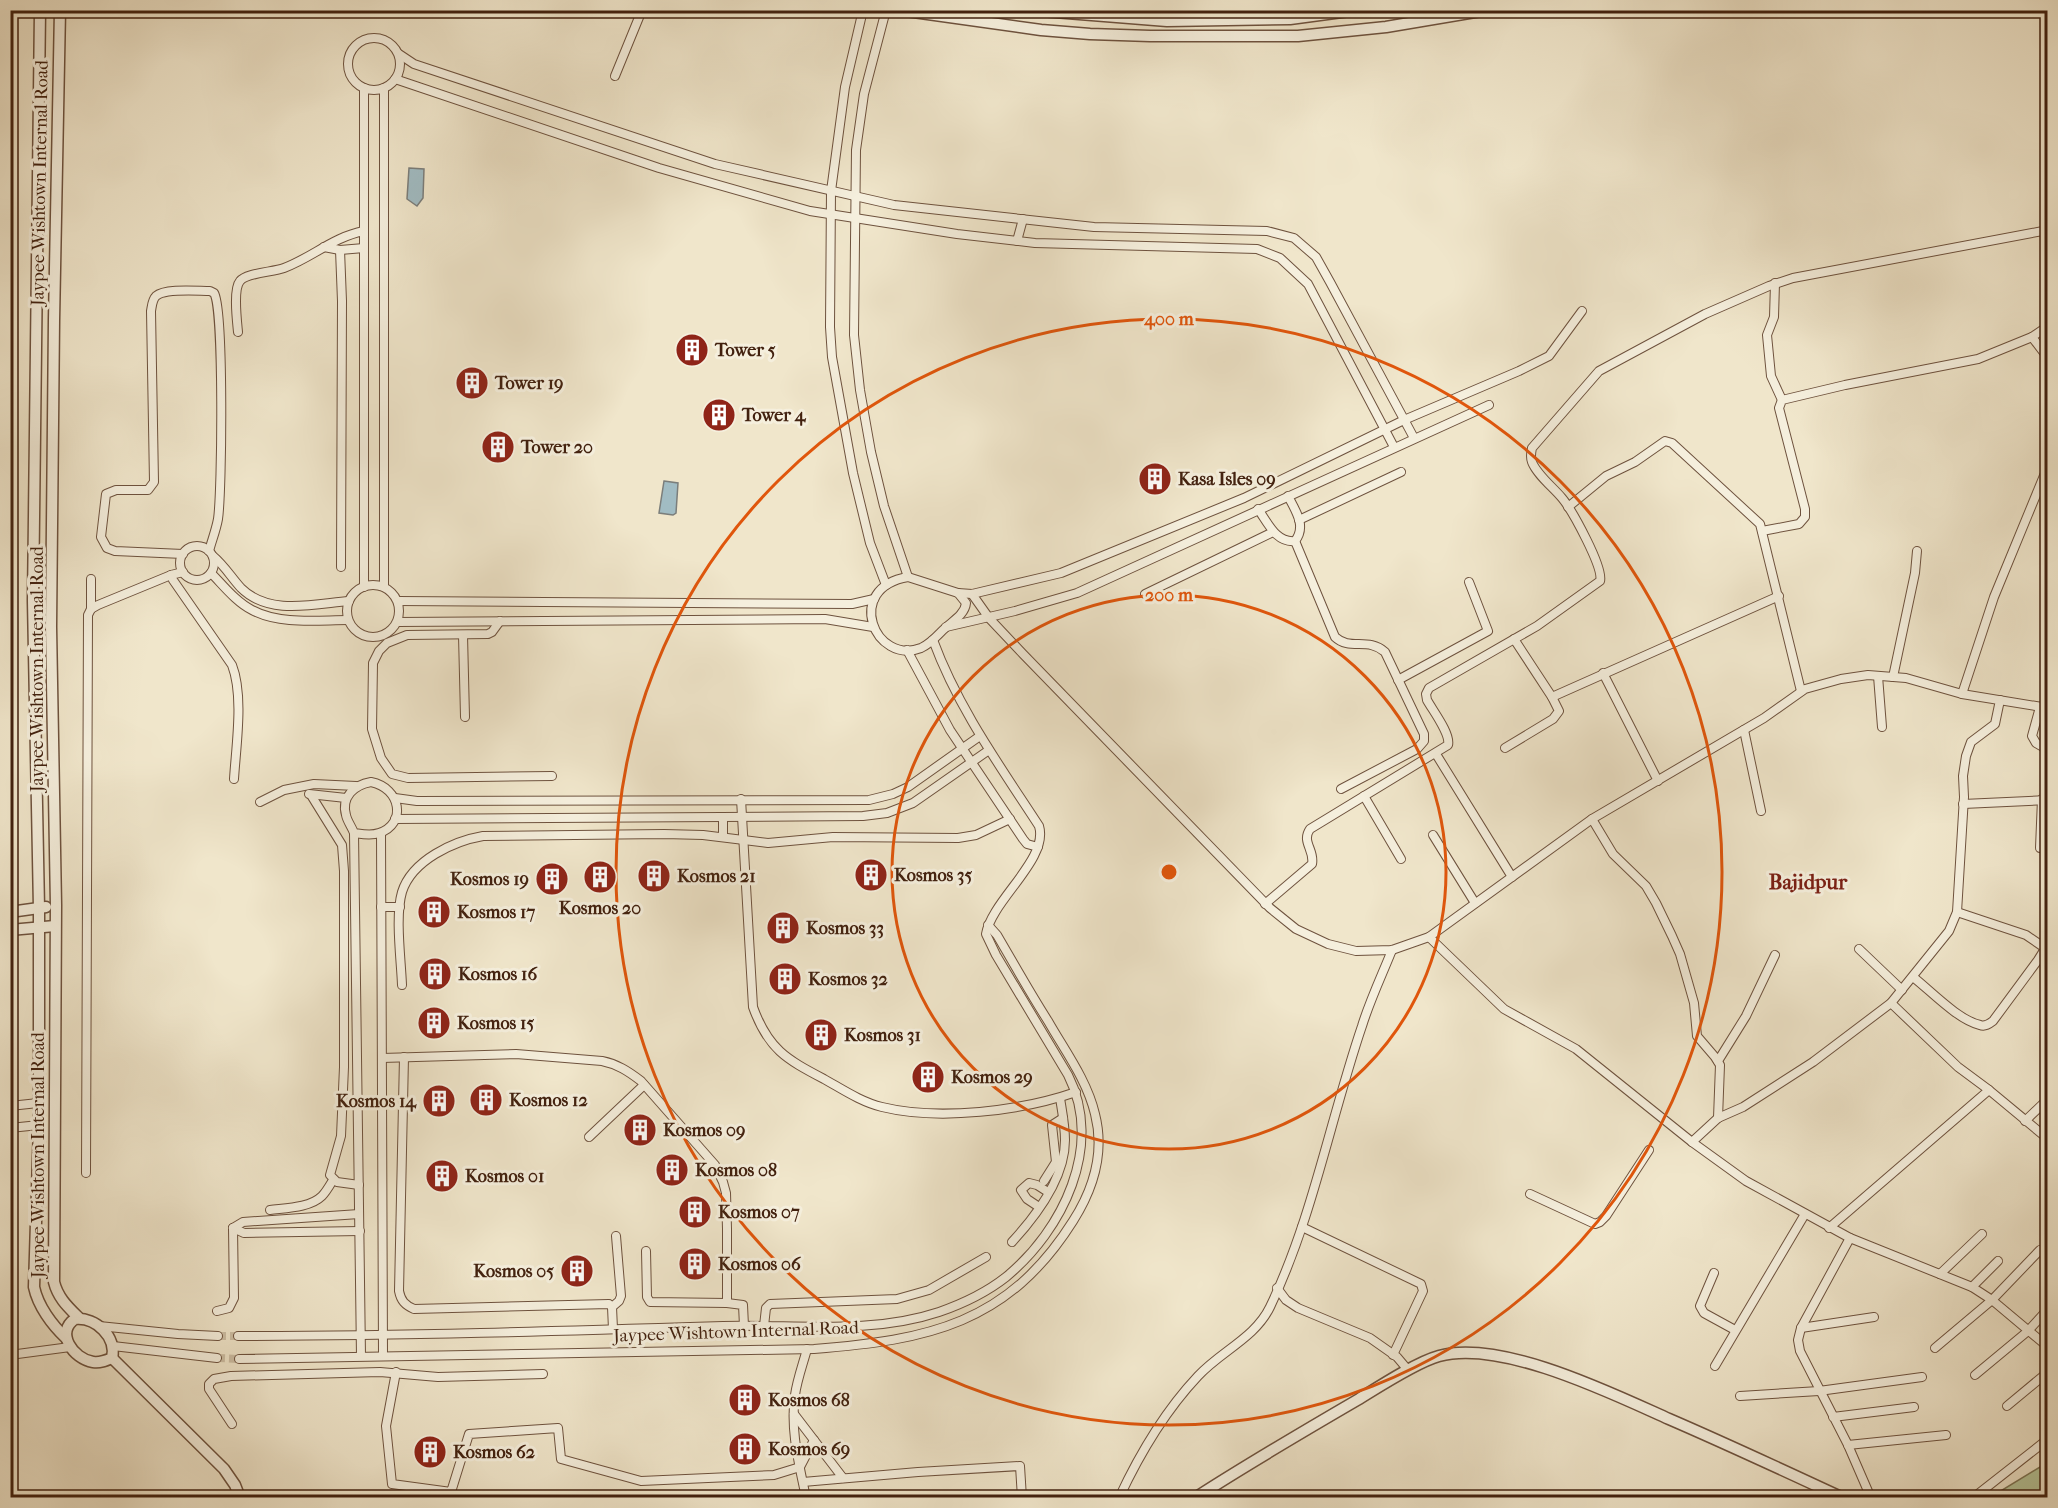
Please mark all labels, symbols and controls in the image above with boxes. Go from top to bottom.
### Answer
street label: Jaypee Wishtown Internal Road [27,60,53,308]
text: 400 m [1143,309,1195,330]
building icon: Tower 5 [674,332,710,368]
place label: Tower 5 [714,340,776,361]
building icon: Tower 19 [454,365,490,401]
place label: Tower 19 [494,373,564,394]
building icon: Tower 4 [701,397,737,433]
place label: Tower 4 [741,405,807,426]
building icon: Tower 20 [480,429,516,465]
place label: Tower 20 [520,437,593,458]
building icon: Kasa Isles 09 [1137,461,1173,497]
place label: Kasa Isles 09 [1178,469,1276,490]
street label: Jaypee Wishtown Internal Road [27,546,48,794]
text: 200 m [1145,585,1194,606]
building icon: Kosmos 35 [853,857,889,893]
building icon: Kosmos 21 [636,858,672,894]
building icon: Kosmos 20 [582,859,618,895]
building icon: Kosmos 19 [534,861,570,897]
centre of rings [1159,862,1179,882]
place label: Kosmos 35 [894,865,972,886]
place label: Kosmos 21 [677,866,756,887]
place label: Kosmos 19 [450,869,529,890]
district label: Bajidpur [1769,870,1848,894]
building icon: Kosmos 17 [416,894,452,930]
place label: Kosmos 20 [559,898,641,919]
place label: Kosmos 17 [457,902,535,923]
building icon: Kosmos 33 [765,910,801,946]
place label: Kosmos 33 [806,918,884,939]
building icon: Kosmos 16 [417,956,453,992]
building icon: Kosmos 32 [767,961,803,997]
place label: Kosmos 16 [458,964,538,985]
place label: Kosmos 32 [808,969,888,990]
building icon: Kosmos 15 [416,1005,452,1041]
place label: Kosmos 15 [457,1013,534,1034]
building icon: Kosmos 31 [803,1017,839,1053]
place label: Kosmos 31 [844,1025,921,1046]
street label: Jaypee Wishtown Internal Road [28,1032,49,1280]
building icon: Kosmos 29 [910,1059,946,1095]
place label: Kosmos 29 [951,1067,1033,1088]
building icon: Kosmos 12 [468,1082,504,1118]
building icon: Kosmos 14 [421,1083,457,1119]
place label: Kosmos 12 [509,1090,588,1111]
place label: Kosmos 14 [336,1091,417,1112]
building icon: Kosmos 09 [622,1112,658,1148]
place label: Kosmos 09 [663,1120,745,1141]
building icon: Kosmos 08 [654,1152,690,1188]
building icon: Kosmos 01 [424,1158,460,1194]
place label: Kosmos 08 [695,1160,777,1181]
place label: Kosmos 01 [465,1166,544,1187]
building icon: Kosmos 07 [677,1194,713,1230]
place label: Kosmos 07 [718,1202,800,1223]
building icon: Kosmos 06 [677,1246,713,1282]
building icon: Kosmos 05 [559,1253,595,1289]
place label: Kosmos 06 [718,1254,802,1275]
place label: Kosmos 05 [473,1261,554,1282]
street label: Jaypee Wishtown Internal Road [611,1317,859,1347]
building icon: Kosmos 68 [727,1382,763,1418]
place label: Kosmos 68 [768,1390,850,1411]
building icon: Kosmos 69 [727,1431,763,1467]
building icon: Kosmos 62 [412,1434,448,1470]
place label: Kosmos 69 [768,1439,850,1460]
place label: Kosmos 62 [453,1442,535,1463]

